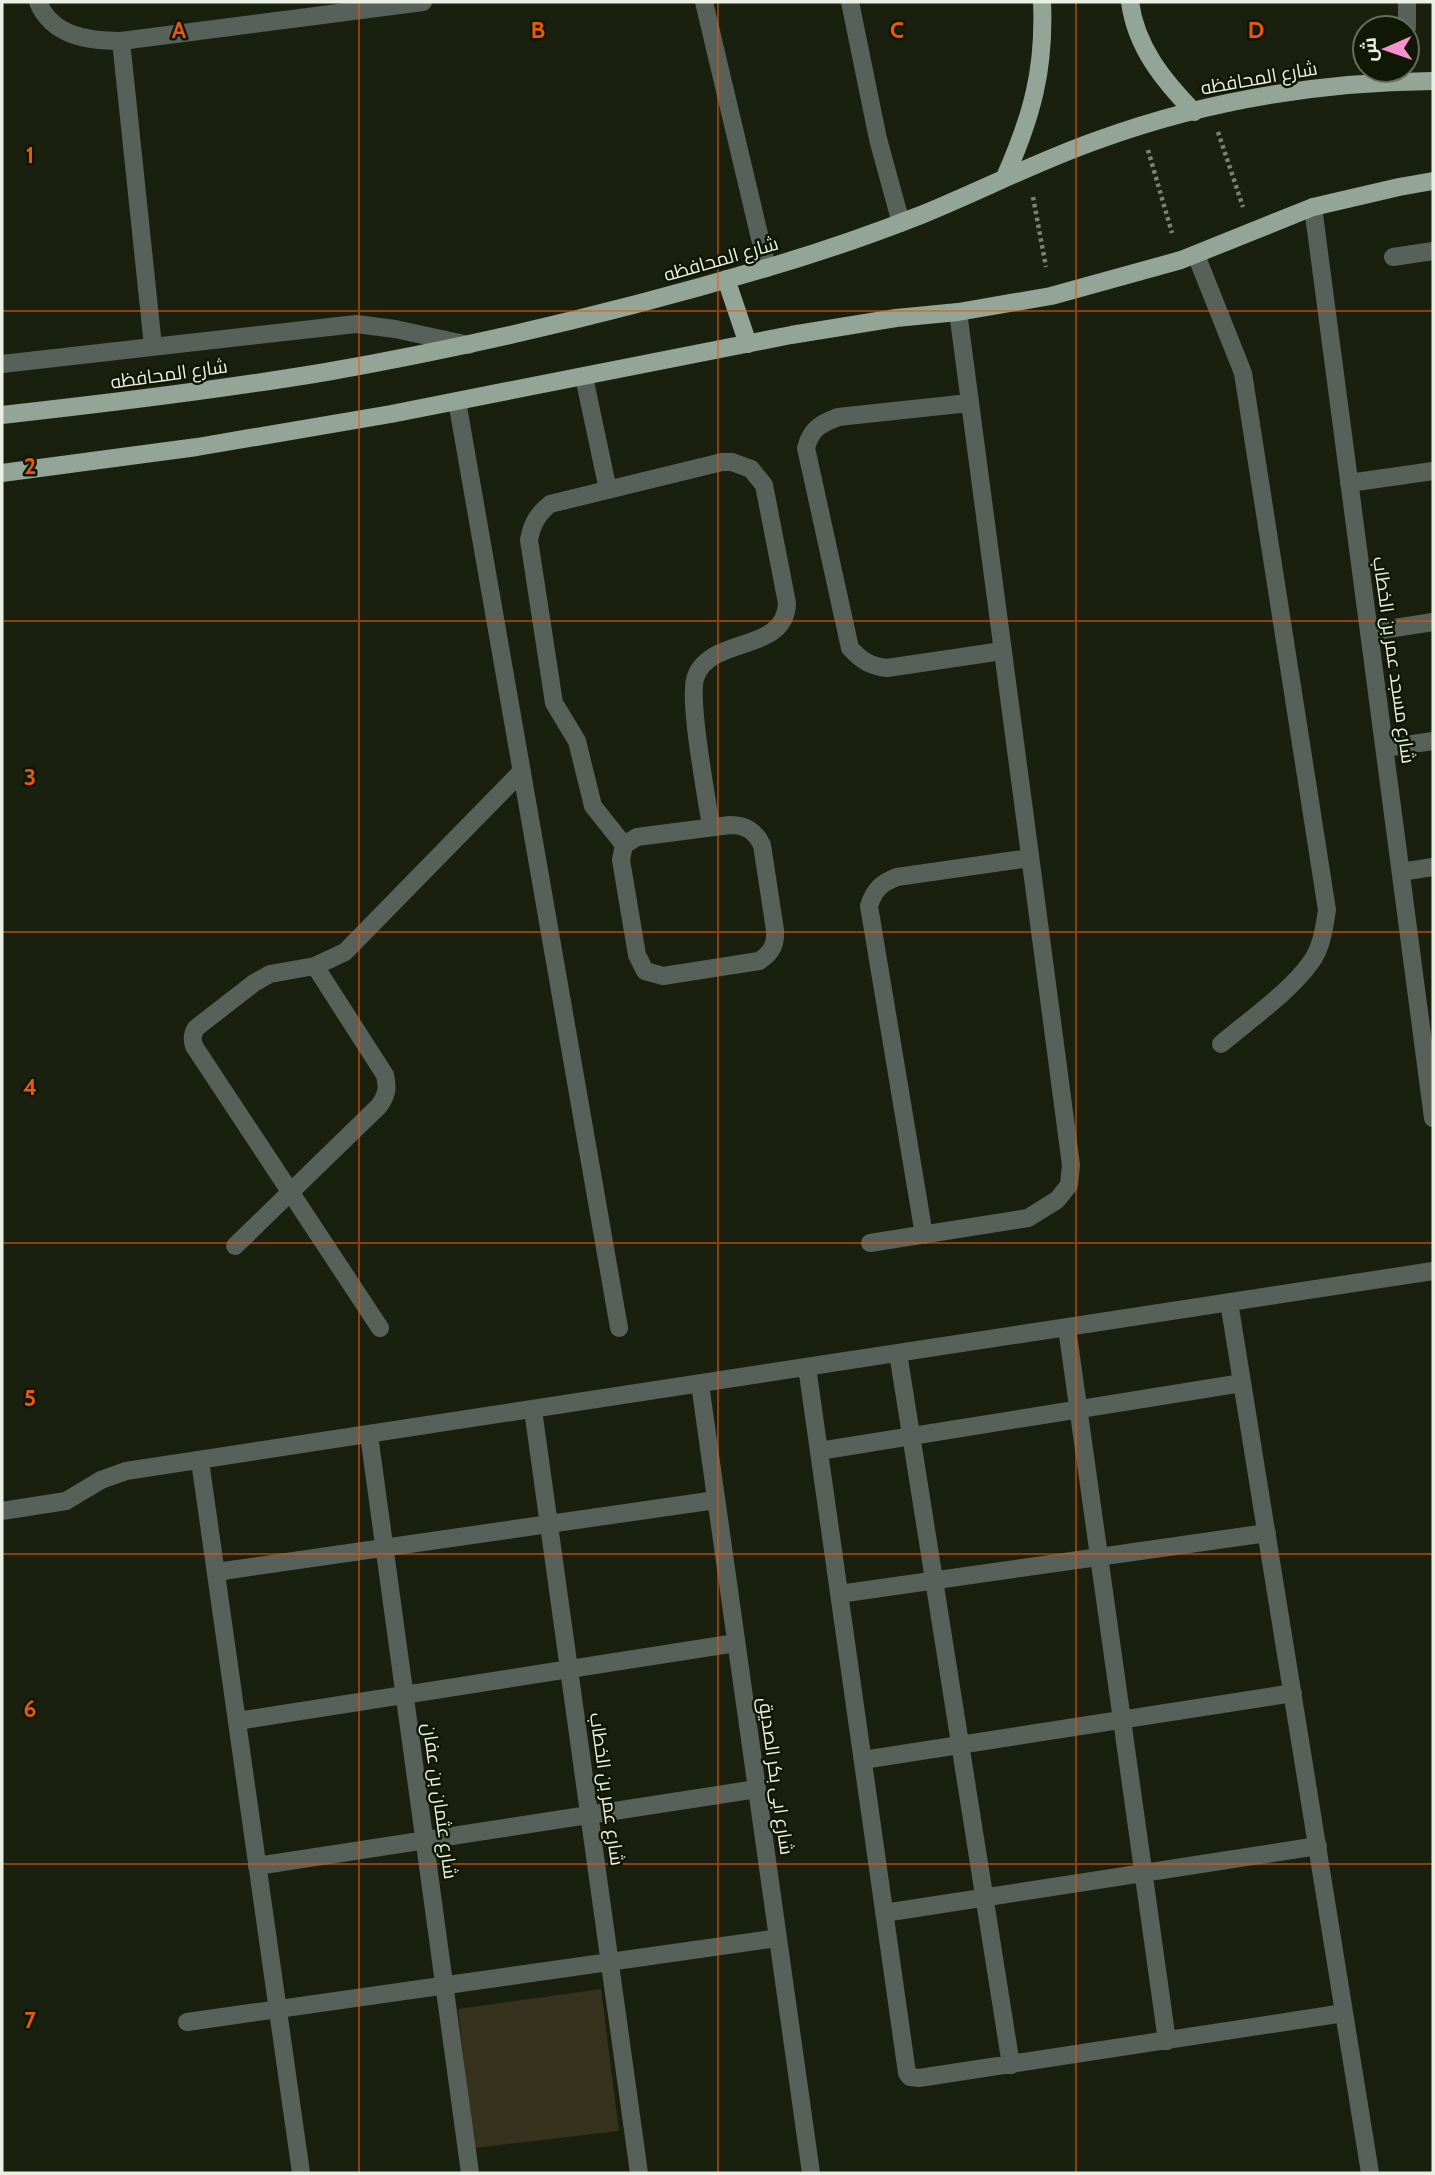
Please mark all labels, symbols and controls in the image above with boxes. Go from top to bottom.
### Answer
north arrow [1351,14,1421,84]
text: A [172,16,187,44]
text: B [531,16,545,44]
text: C [890,16,904,44]
text: D [1248,16,1264,44]
text: ش [1358,37,1381,62]
street label: شارع المحافظه [1199,56,1319,102]
text: 1 [26,141,34,169]
street label: شارع المحافظه [661,232,781,288]
street label: شارع المحافظه [109,354,229,396]
text: 2 [24,452,36,480]
street label: شارع مسجد عمر بن الخطاب [1366,555,1420,765]
text: 3 [24,763,36,791]
text: 4 [23,1073,37,1101]
text: 5 [24,1384,36,1412]
text: 6 [24,1695,36,1723]
street label: شارع ابى بكر الصديق [752,1696,798,1856]
street label: شارع عمر بن الخطاب [583,1711,629,1867]
street label: شارع عثمان بن عفان [416,1721,462,1881]
text: 7 [24,2006,36,2034]

